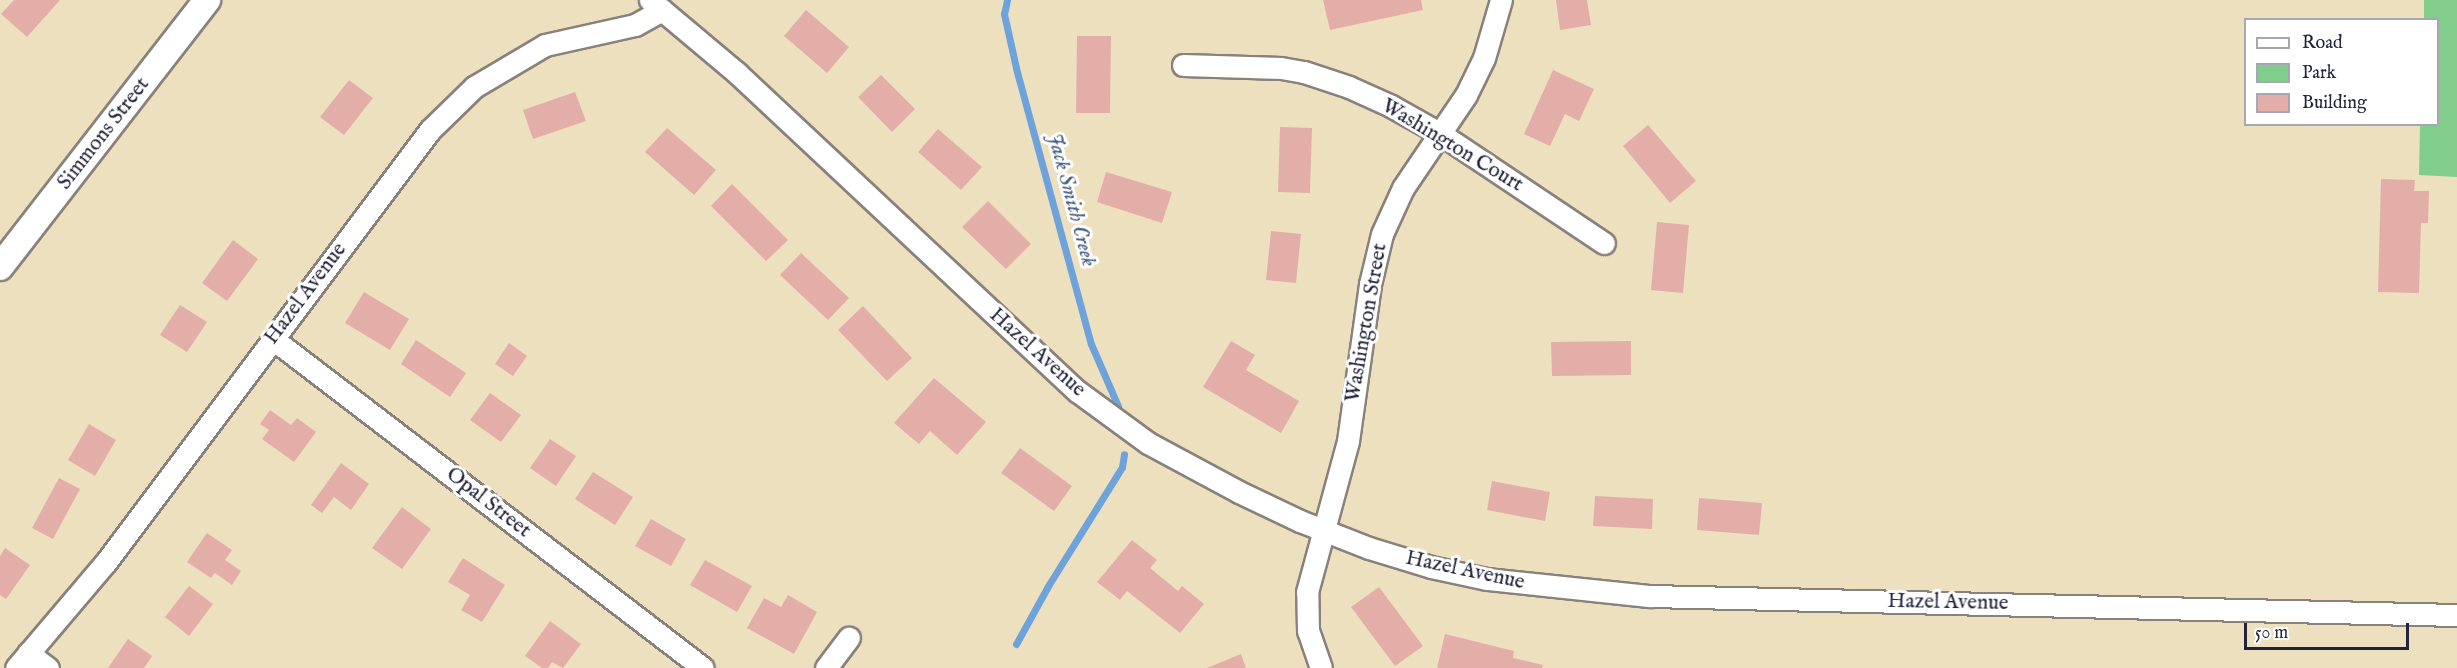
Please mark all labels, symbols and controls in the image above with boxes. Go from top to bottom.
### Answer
legend [2244,18,2439,126]
text: Road [2302,32,2343,55]
text: Park [2302,62,2336,85]
street label: Simmons Street [52,73,156,195]
text: Building [2302,92,2367,115]
street label: Washington Court [1377,94,1527,198]
water label: Jack Smith Creek [1041,130,1101,270]
street label: Hazel Avenue [260,238,352,350]
street label: Washington Street [1341,242,1393,404]
street label: Hazel Avenue [984,303,1090,403]
street label: Opal Street [441,462,535,544]
street label: Hazel Avenue [1403,546,1527,596]
street label: Hazel Avenue [1887,589,2009,617]
scale bar [2247,611,2412,649]
text: 50 m [2255,622,2288,645]

